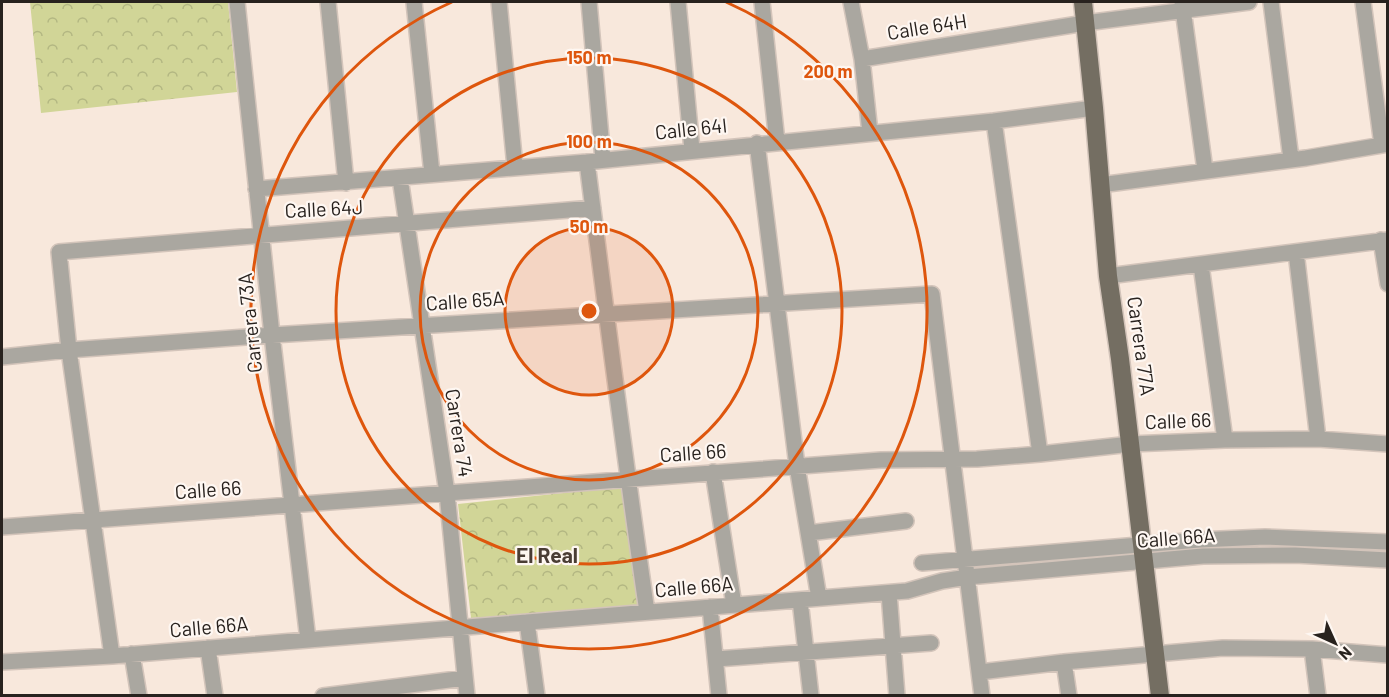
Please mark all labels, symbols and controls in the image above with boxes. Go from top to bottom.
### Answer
street label: Calle 64H [885,8,968,44]
text: 150 m [567,46,611,68]
text: 200 m [803,60,853,82]
street label: Calle 64I [654,112,728,144]
text: 100 m [566,130,612,152]
street label: Calle 64J [284,194,364,222]
text: 50 m [570,215,608,237]
street label: Carrera 73A [232,272,266,374]
street label: Calle 65A [425,285,505,315]
street label: Carrera 77A [1123,295,1161,397]
centre of rings [579,301,599,321]
street label: Carrera 74 [441,387,479,479]
street label: Calle 66 [1144,407,1212,433]
street label: Calle 66 [659,438,727,466]
street label: Calle 66 [174,475,242,503]
street label: Calle 66A [1136,522,1216,552]
district label: El Real [516,542,578,567]
street label: Calle 66A [654,571,734,601]
street label: Calle 66A [169,611,249,641]
north arrow [1305,613,1365,673]
text: N [1335,643,1356,664]

